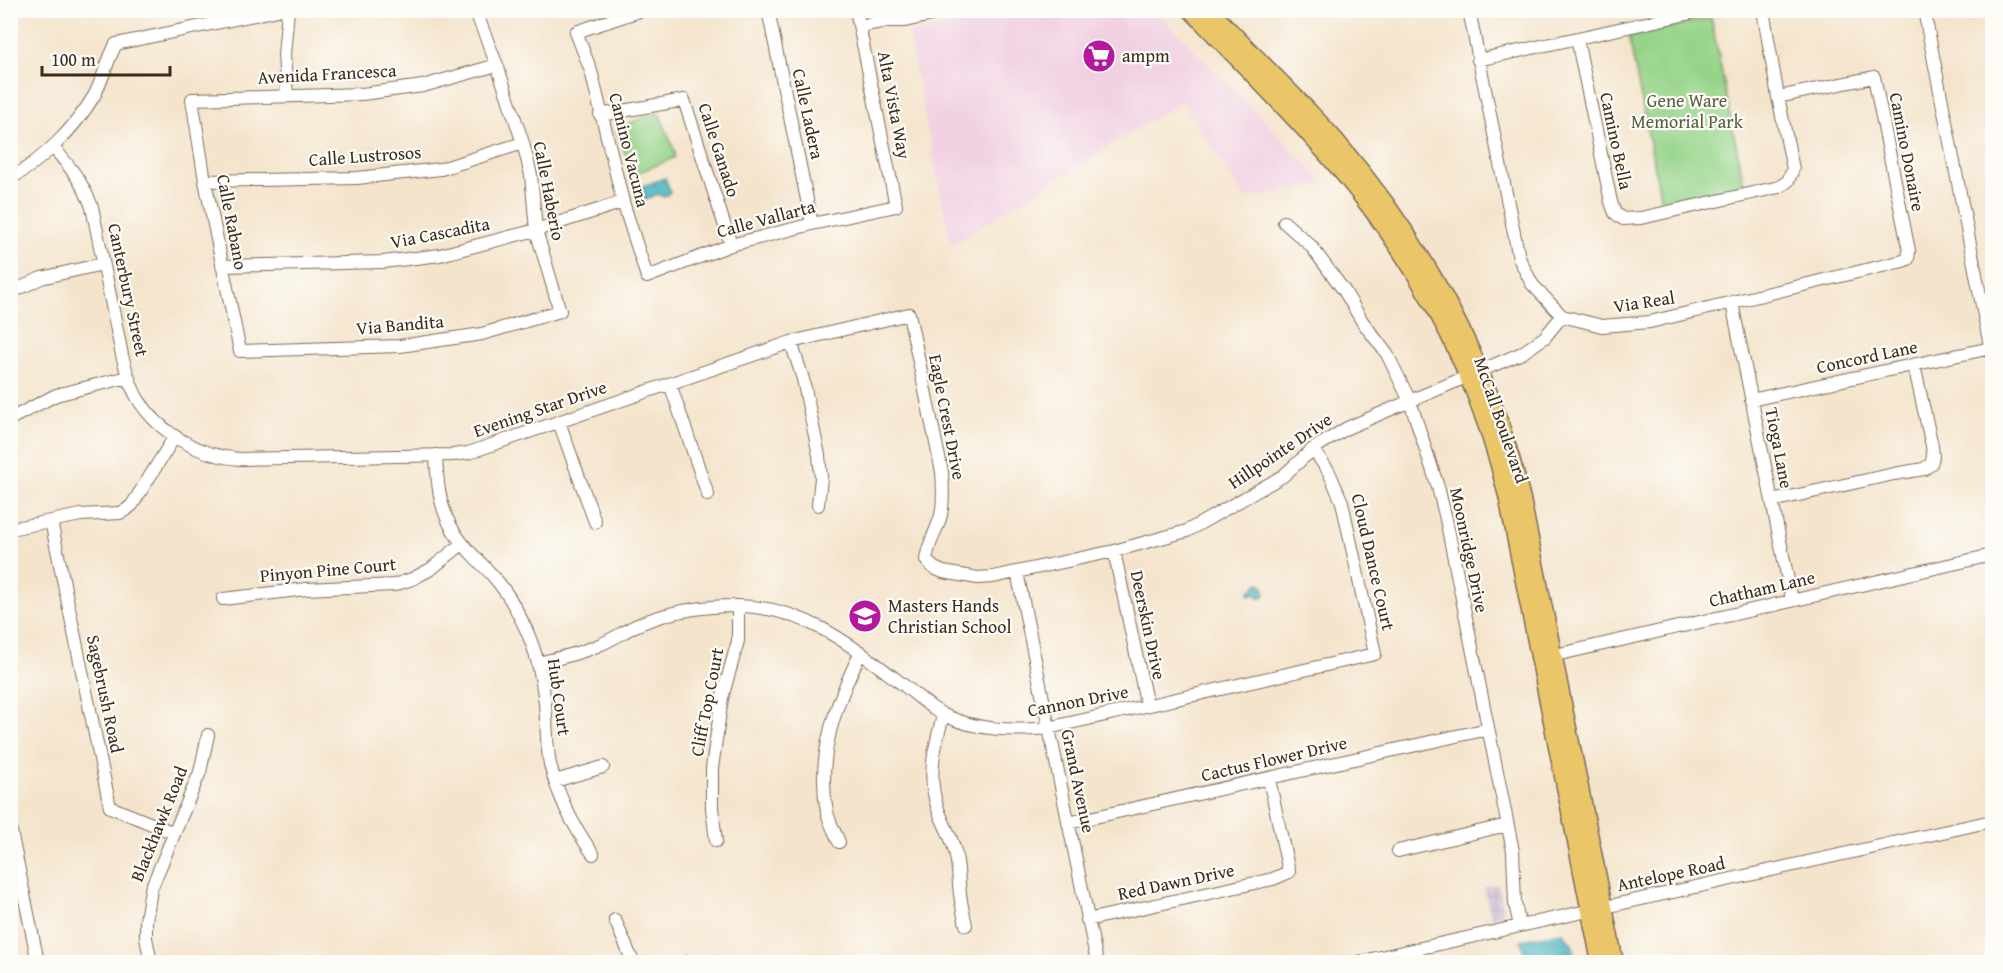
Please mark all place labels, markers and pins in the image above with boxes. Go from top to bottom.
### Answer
supermarket icon: ampm [1081,38,1117,74]
place label: ampm [1122,42,1170,69]
place label: Masters Hands Christian School [888,592,1012,640]
school or university icon: Masters Hands Christian School [847,598,883,634]

